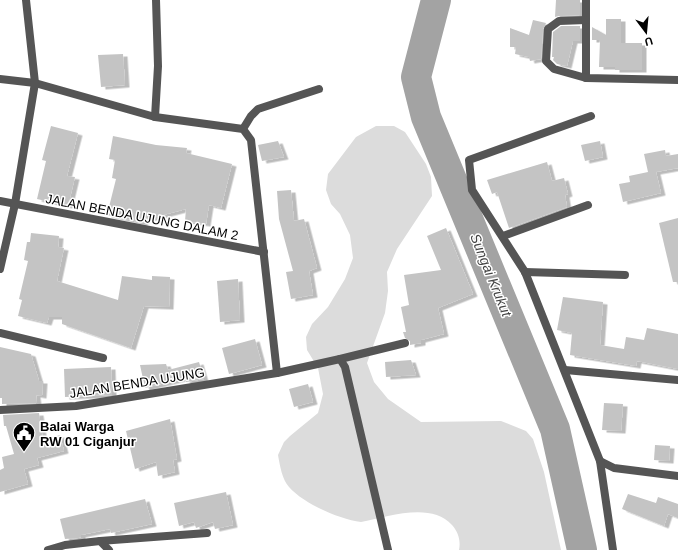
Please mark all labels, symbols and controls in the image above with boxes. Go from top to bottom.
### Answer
north arrow [626,12,666,52]
text: U [643,35,654,48]
street label: JALAN BENDA UJUNG DALAM 2 [44,191,240,243]
water label: Sungai Krukut [467,231,515,320]
street label: JALAN BENDA UJUNG [68,365,206,401]
place label: Balai Warga RW 01 Ciganjur [40,419,136,449]
public building icon: Balai Warga RW 01 Ciganjur [11,420,37,453]

